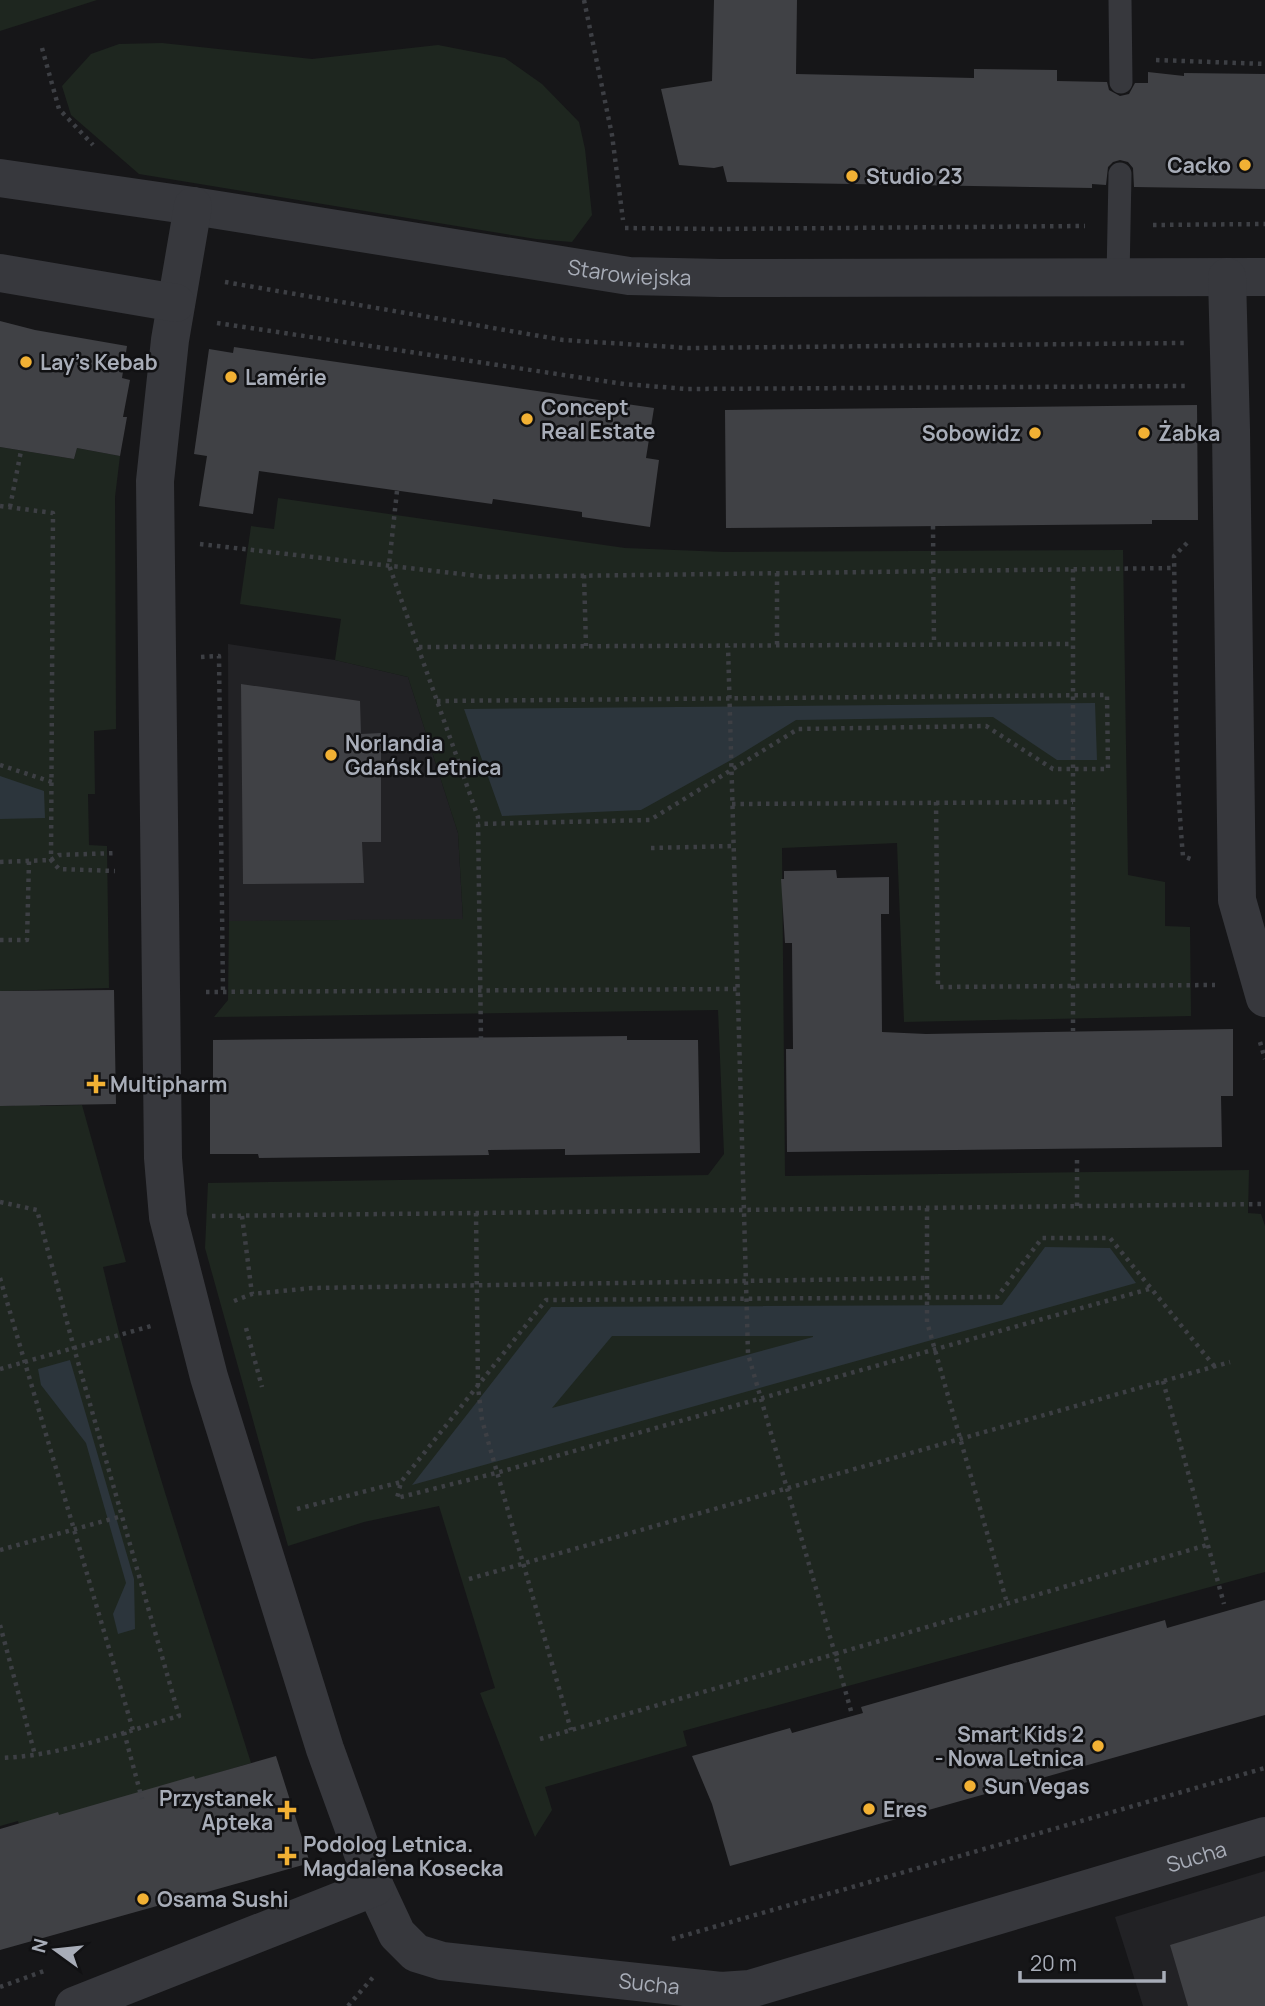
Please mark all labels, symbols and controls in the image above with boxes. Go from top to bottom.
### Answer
place label: Cacko [1167,151,1231,179]
marker: Cacko [1237,157,1253,173]
place label: Studio 23 [866,162,963,190]
marker: Studio 23 [844,168,860,184]
street label: Starowiejska [566,252,692,291]
place label: Lay's Kebab [40,348,158,376]
marker: Lay's Kebab [18,354,34,370]
place label: Lamérie [245,363,327,391]
marker: Lamérie [223,369,239,385]
place label: Concept Real Estate [541,393,655,445]
marker: Concept Real Estate [519,411,535,427]
place label: Sobowidz [922,419,1021,447]
place label: Żabka [1158,419,1220,447]
marker: Sobowidz [1027,425,1043,441]
marker: Żabka [1136,425,1152,441]
place label: Norlandia Gdańsk Letnica [345,729,501,781]
marker: Norlandia Gdańsk Letnica [323,747,339,763]
place label: Multipharm [110,1070,227,1098]
marker: Multipharm [88,1076,104,1092]
place label: Smart Kids 2 - Nowa Letnica [935,1720,1084,1772]
marker: Smart Kids 2 - Nowa Letnica [1090,1738,1106,1754]
place label: Sun Vegas [984,1772,1090,1800]
marker: Sun Vegas [962,1778,978,1794]
place label: Przystanek Apteka [159,1784,274,1836]
place label: Eres [883,1795,927,1823]
marker: Eres [861,1801,877,1817]
marker: Przystanek Apteka [279,1802,295,1818]
place label: Podolog Letnica. Magdalena Kosecka [303,1830,504,1882]
street label: Sucha [1163,1834,1230,1879]
marker: Podolog Letnica. Magdalena Kosecka [277,1846,297,1866]
place label: Osama Sushi [157,1885,289,1913]
marker: Osama Sushi [135,1891,151,1907]
north arrow [21,1915,91,1985]
text: N [25,1936,54,1956]
scale bar [1020,1940,1164,1984]
text: 20 m [1030,1949,1077,1977]
street label: Sucha [617,1966,681,2000]

